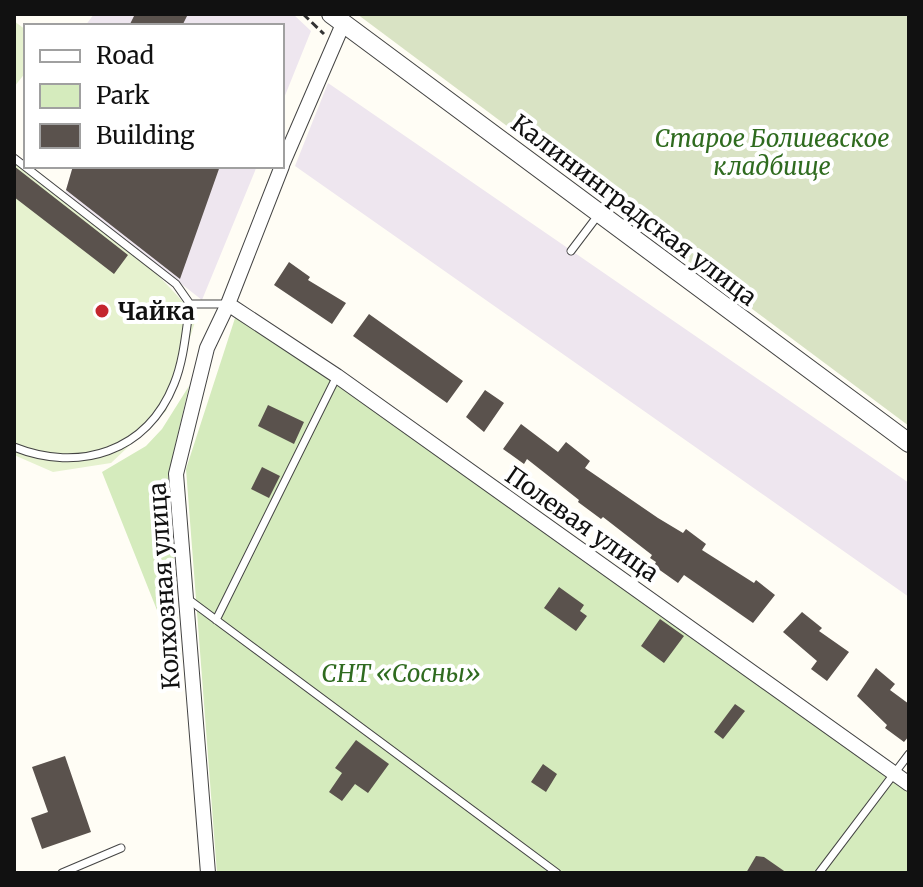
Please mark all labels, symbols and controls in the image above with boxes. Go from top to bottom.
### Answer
legend [24,24,284,168]
text: Road [96,40,154,71]
text: Park [96,80,150,111]
street label: Калининградская улица [505,107,763,313]
text: Building [96,120,195,151]
park label: Старое Болшевское кладбище [655,123,889,182]
place label: Чайка [118,296,195,327]
marker: Чайка [93,302,111,320]
street label: Полевая улица [499,460,665,589]
street label: Колхозная улица [141,481,187,691]
park label: СНТ «Сосны» [321,658,481,689]

